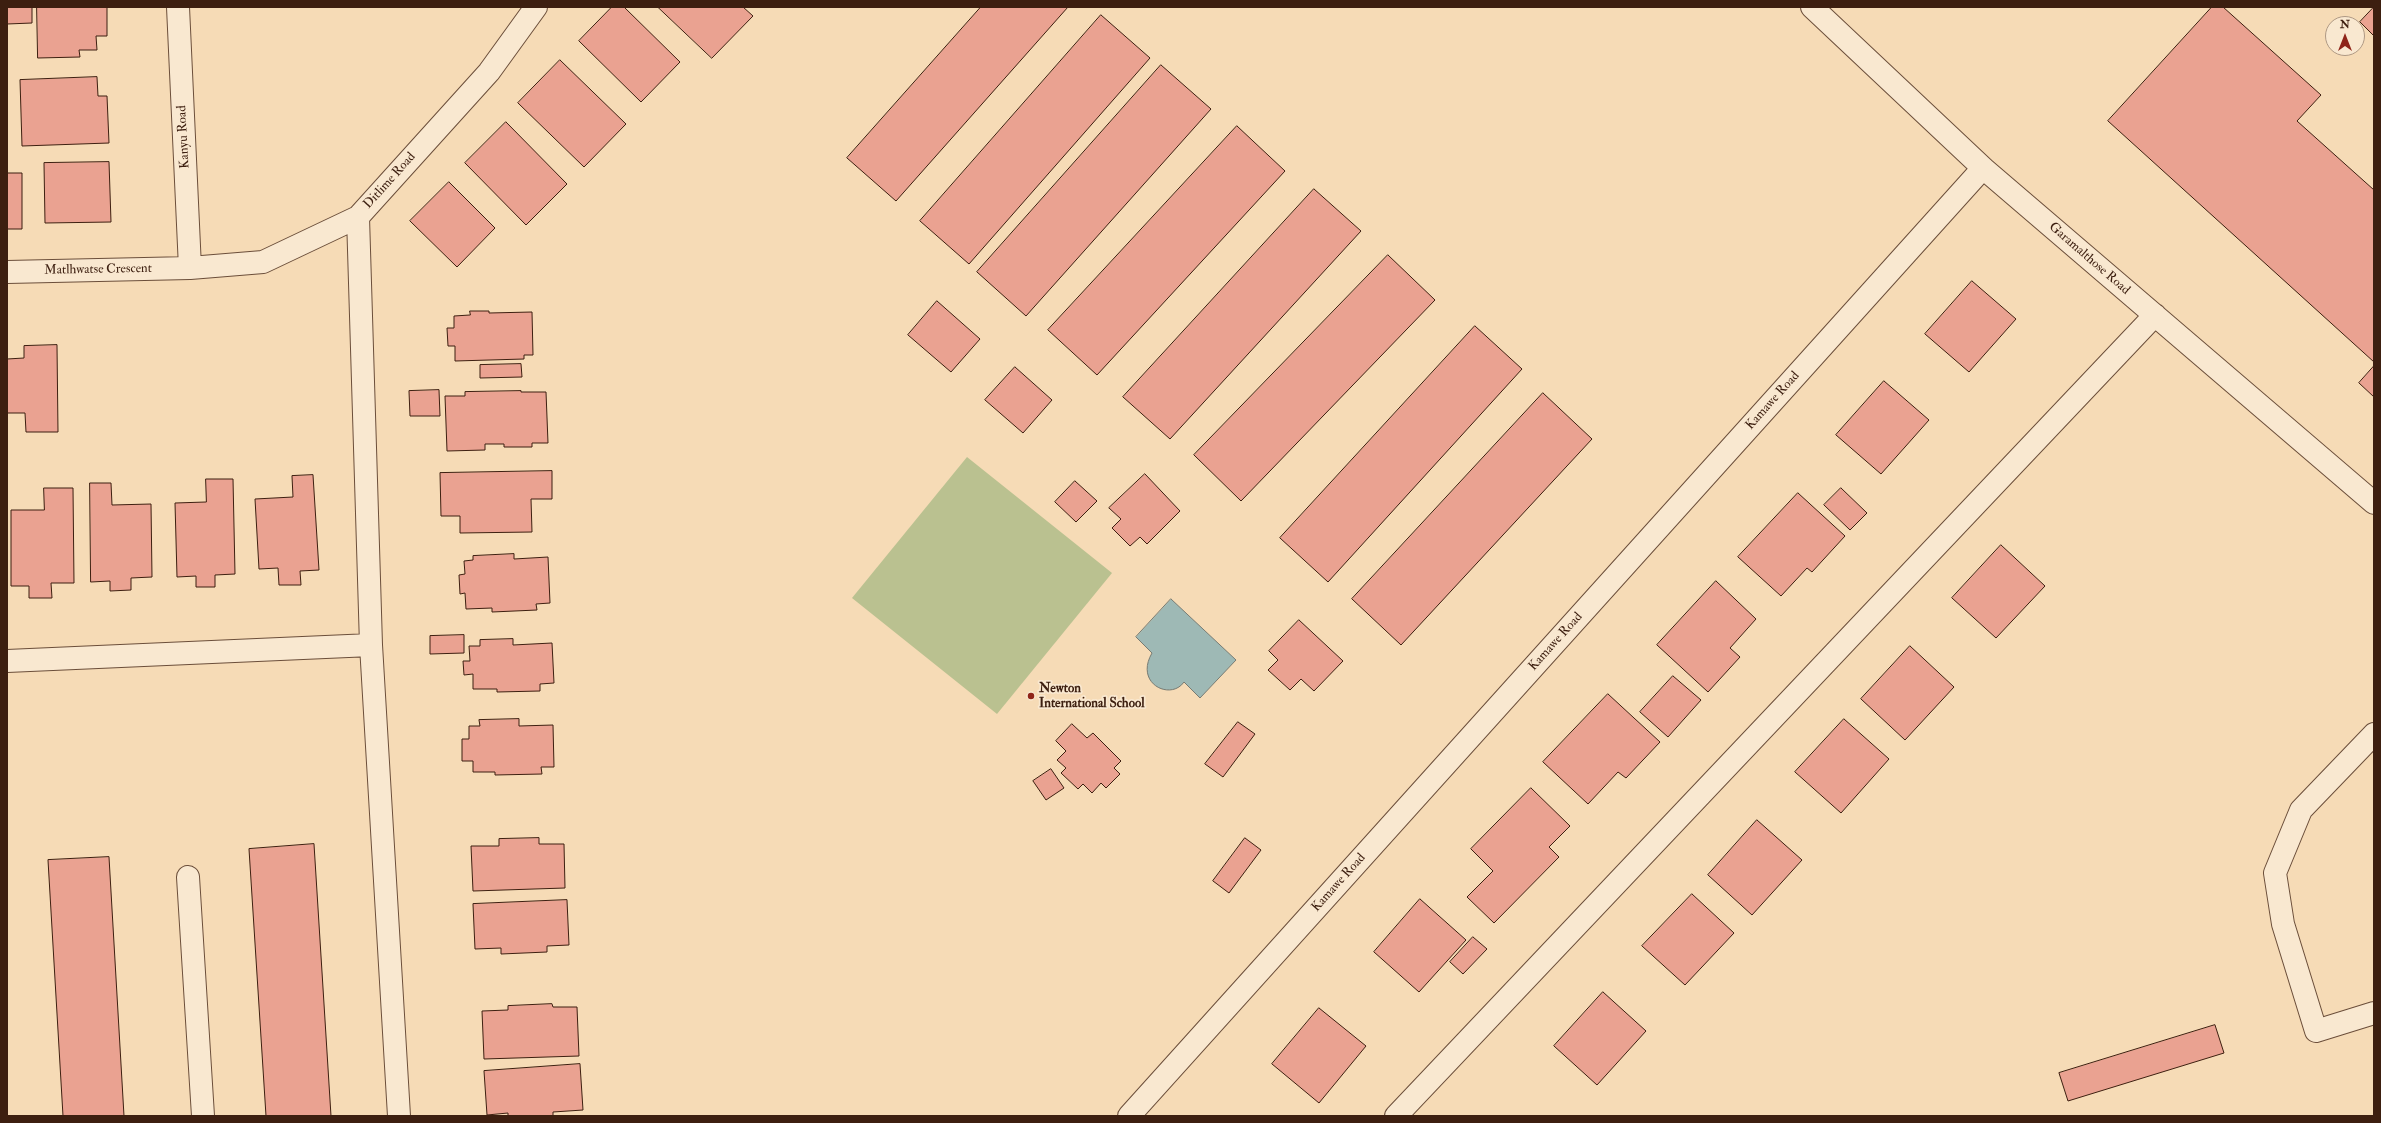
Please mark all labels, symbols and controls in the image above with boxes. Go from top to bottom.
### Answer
north arrow [2325,16,2365,56]
text: N [2340,18,2350,31]
street label: Kanyu Road [175,105,193,169]
street label: Ditlime Road [361,150,419,212]
street label: Garamalthose Road [2045,220,2133,298]
street label: Matlhwatse Crescent [44,261,152,279]
street label: Kamawe Road [1743,369,1803,433]
street label: Kamawe Road [1526,610,1586,674]
place label: Newton International School [1039,681,1144,712]
marker: Newton International School [1026,691,1036,701]
street label: Kamawe Road [1309,851,1369,915]

